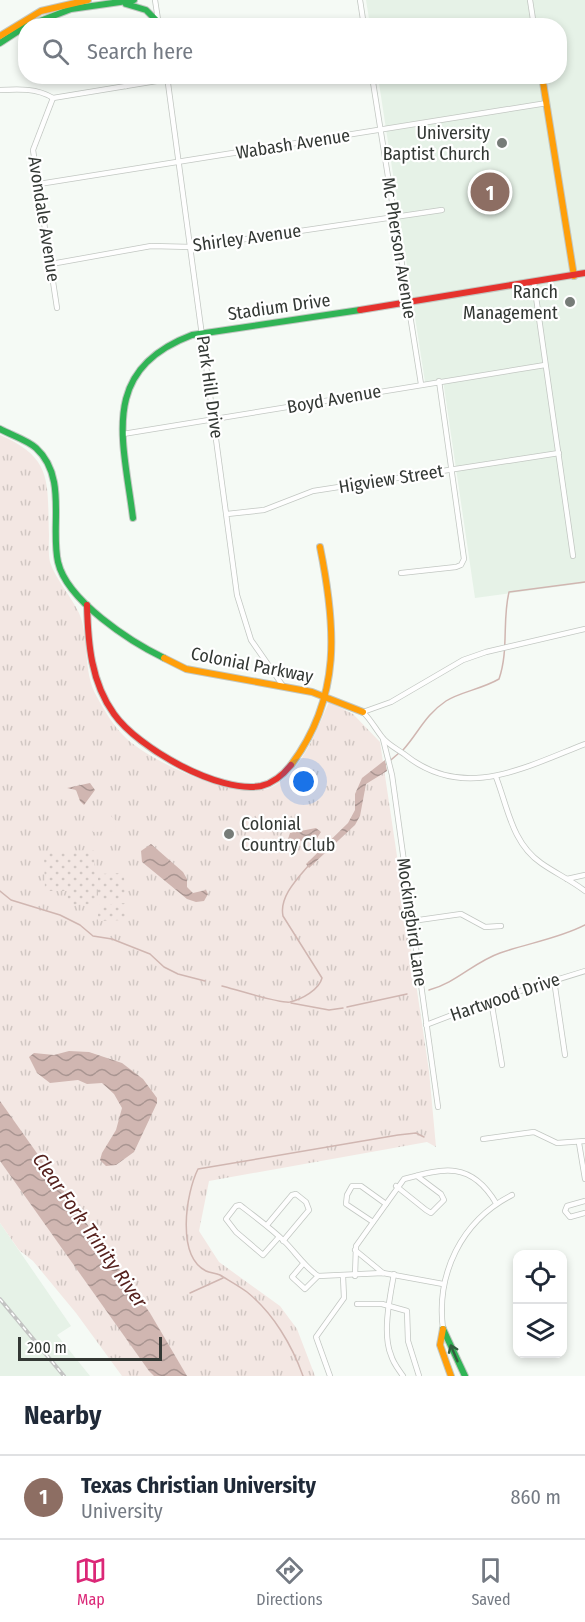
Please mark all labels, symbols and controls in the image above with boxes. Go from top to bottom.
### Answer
search box [18,18,567,84]
icon: search [39,35,72,68]
text: Search here [87,38,193,65]
place label: University Baptist Church [383,122,490,165]
street label: Wabash Avenue [234,124,352,164]
marker: University Baptist Church [495,136,509,150]
street label: Avondale Avenue [23,155,65,283]
pin: 1 [470,170,510,214]
street label: Mc Pherson Avenue [377,176,421,321]
street label: Shirley Avenue [191,220,303,256]
place label: Ranch Management [463,281,558,324]
street label: Stadium Drive [226,289,332,325]
marker: Ranch Management [563,295,577,309]
street label: Park Hill Drive [192,334,228,440]
street label: Boyd Avenue [285,380,383,418]
street label: Higview Street [337,460,445,498]
street label: Colonial Parkway [189,642,315,688]
your location [289,767,318,796]
place label: Colonial Country Club [241,813,335,856]
marker: Colonial Country Club [222,827,236,841]
street label: Mockingbird Lane [392,856,432,988]
street label: Hartwood Drive [447,968,563,1026]
water label: Clear Fork Trinity River [28,1148,153,1313]
map controls [513,1250,567,1358]
button: locate [513,1250,567,1304]
button: layers [513,1304,567,1358]
scale bar [18,1334,162,1362]
text: 200 m [27,1338,67,1357]
one-way arrow [448,1344,459,1362]
text: Nearby [24,1400,101,1431]
text: Texas Christian University [81,1472,316,1499]
text: 1 [39,1485,48,1509]
text: 860 m [511,1485,561,1509]
text: University [81,1499,163,1523]
tab: Map [74,1554,107,1609]
tab: Directions [256,1554,323,1609]
tab: Saved [471,1554,511,1609]

